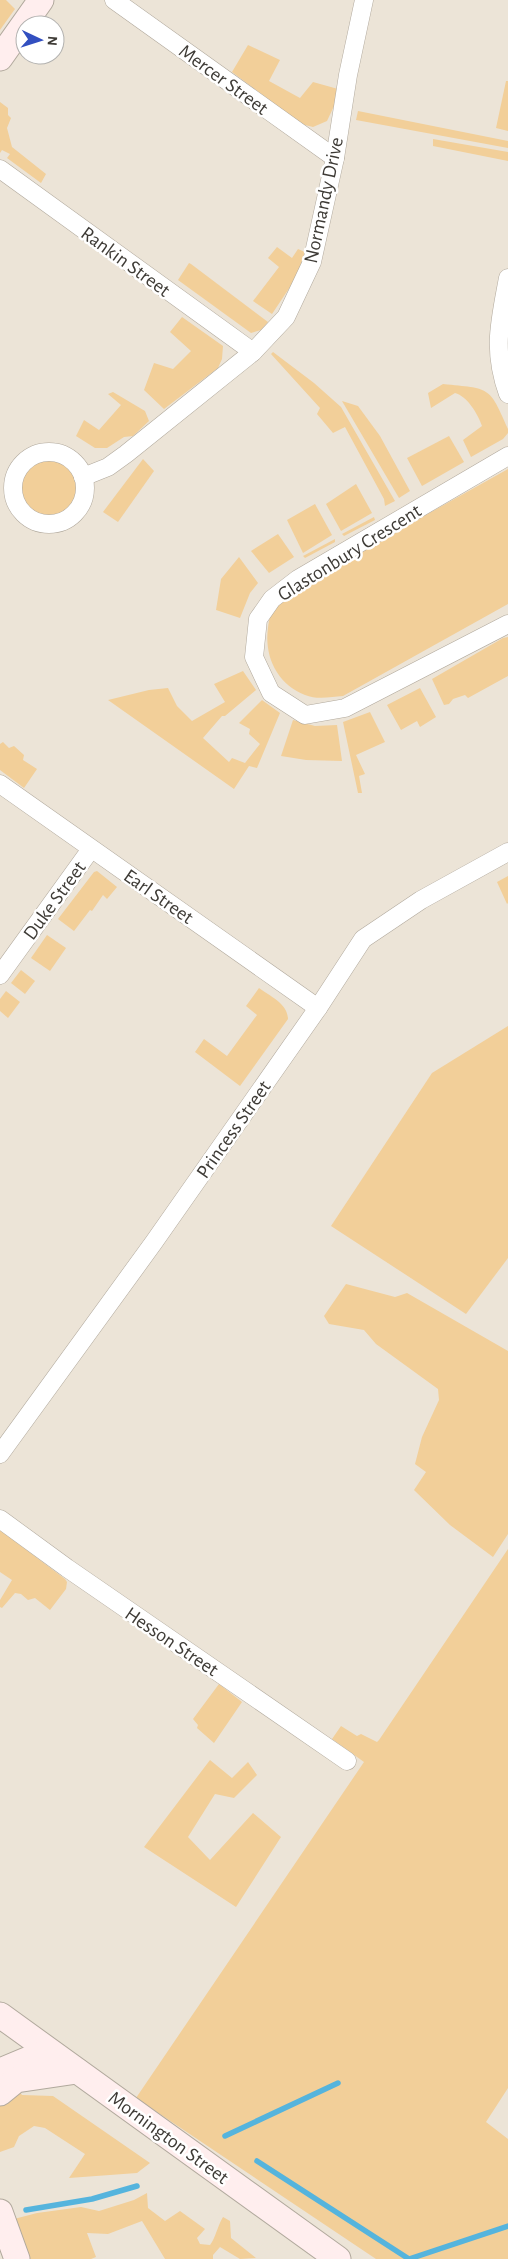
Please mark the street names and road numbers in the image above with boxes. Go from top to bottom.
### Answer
street label: Mercer Street [175,41,272,119]
street label: Normandy Drive [301,135,347,265]
street label: Rankin Street [77,223,174,301]
street label: Glastonbury Crescent [274,500,425,605]
street label: Duke Street [20,857,90,943]
street label: Earl Street [120,866,197,928]
street label: Princess Street [193,1077,275,1182]
street label: Hesson Street [121,1603,222,1681]
street label: Mornington Street [105,2088,233,2188]

